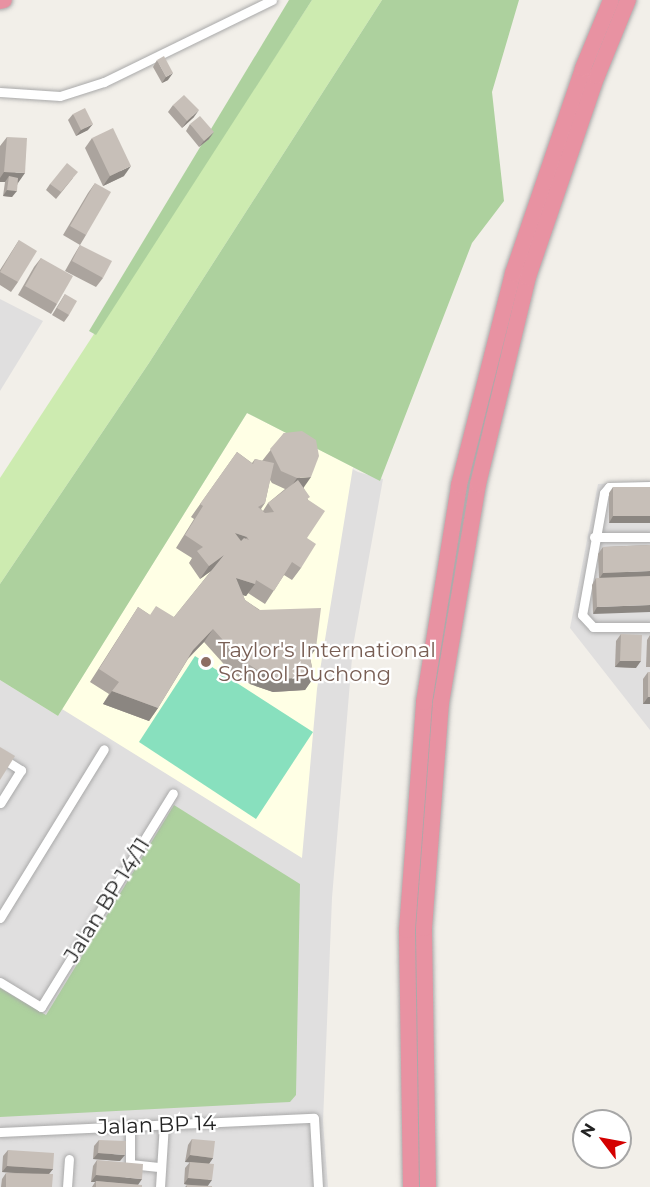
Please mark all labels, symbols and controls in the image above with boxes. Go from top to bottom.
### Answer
place label: Taylor's International School Puchong [218,637,436,687]
marker: Taylor's International School Puchong [199,655,213,669]
street label: Jalan BP 14/11 [59,833,155,967]
north arrow [572,1109,632,1169]
street label: Jalan BP 14 [97,1110,217,1140]
text: N [577,1120,599,1141]

